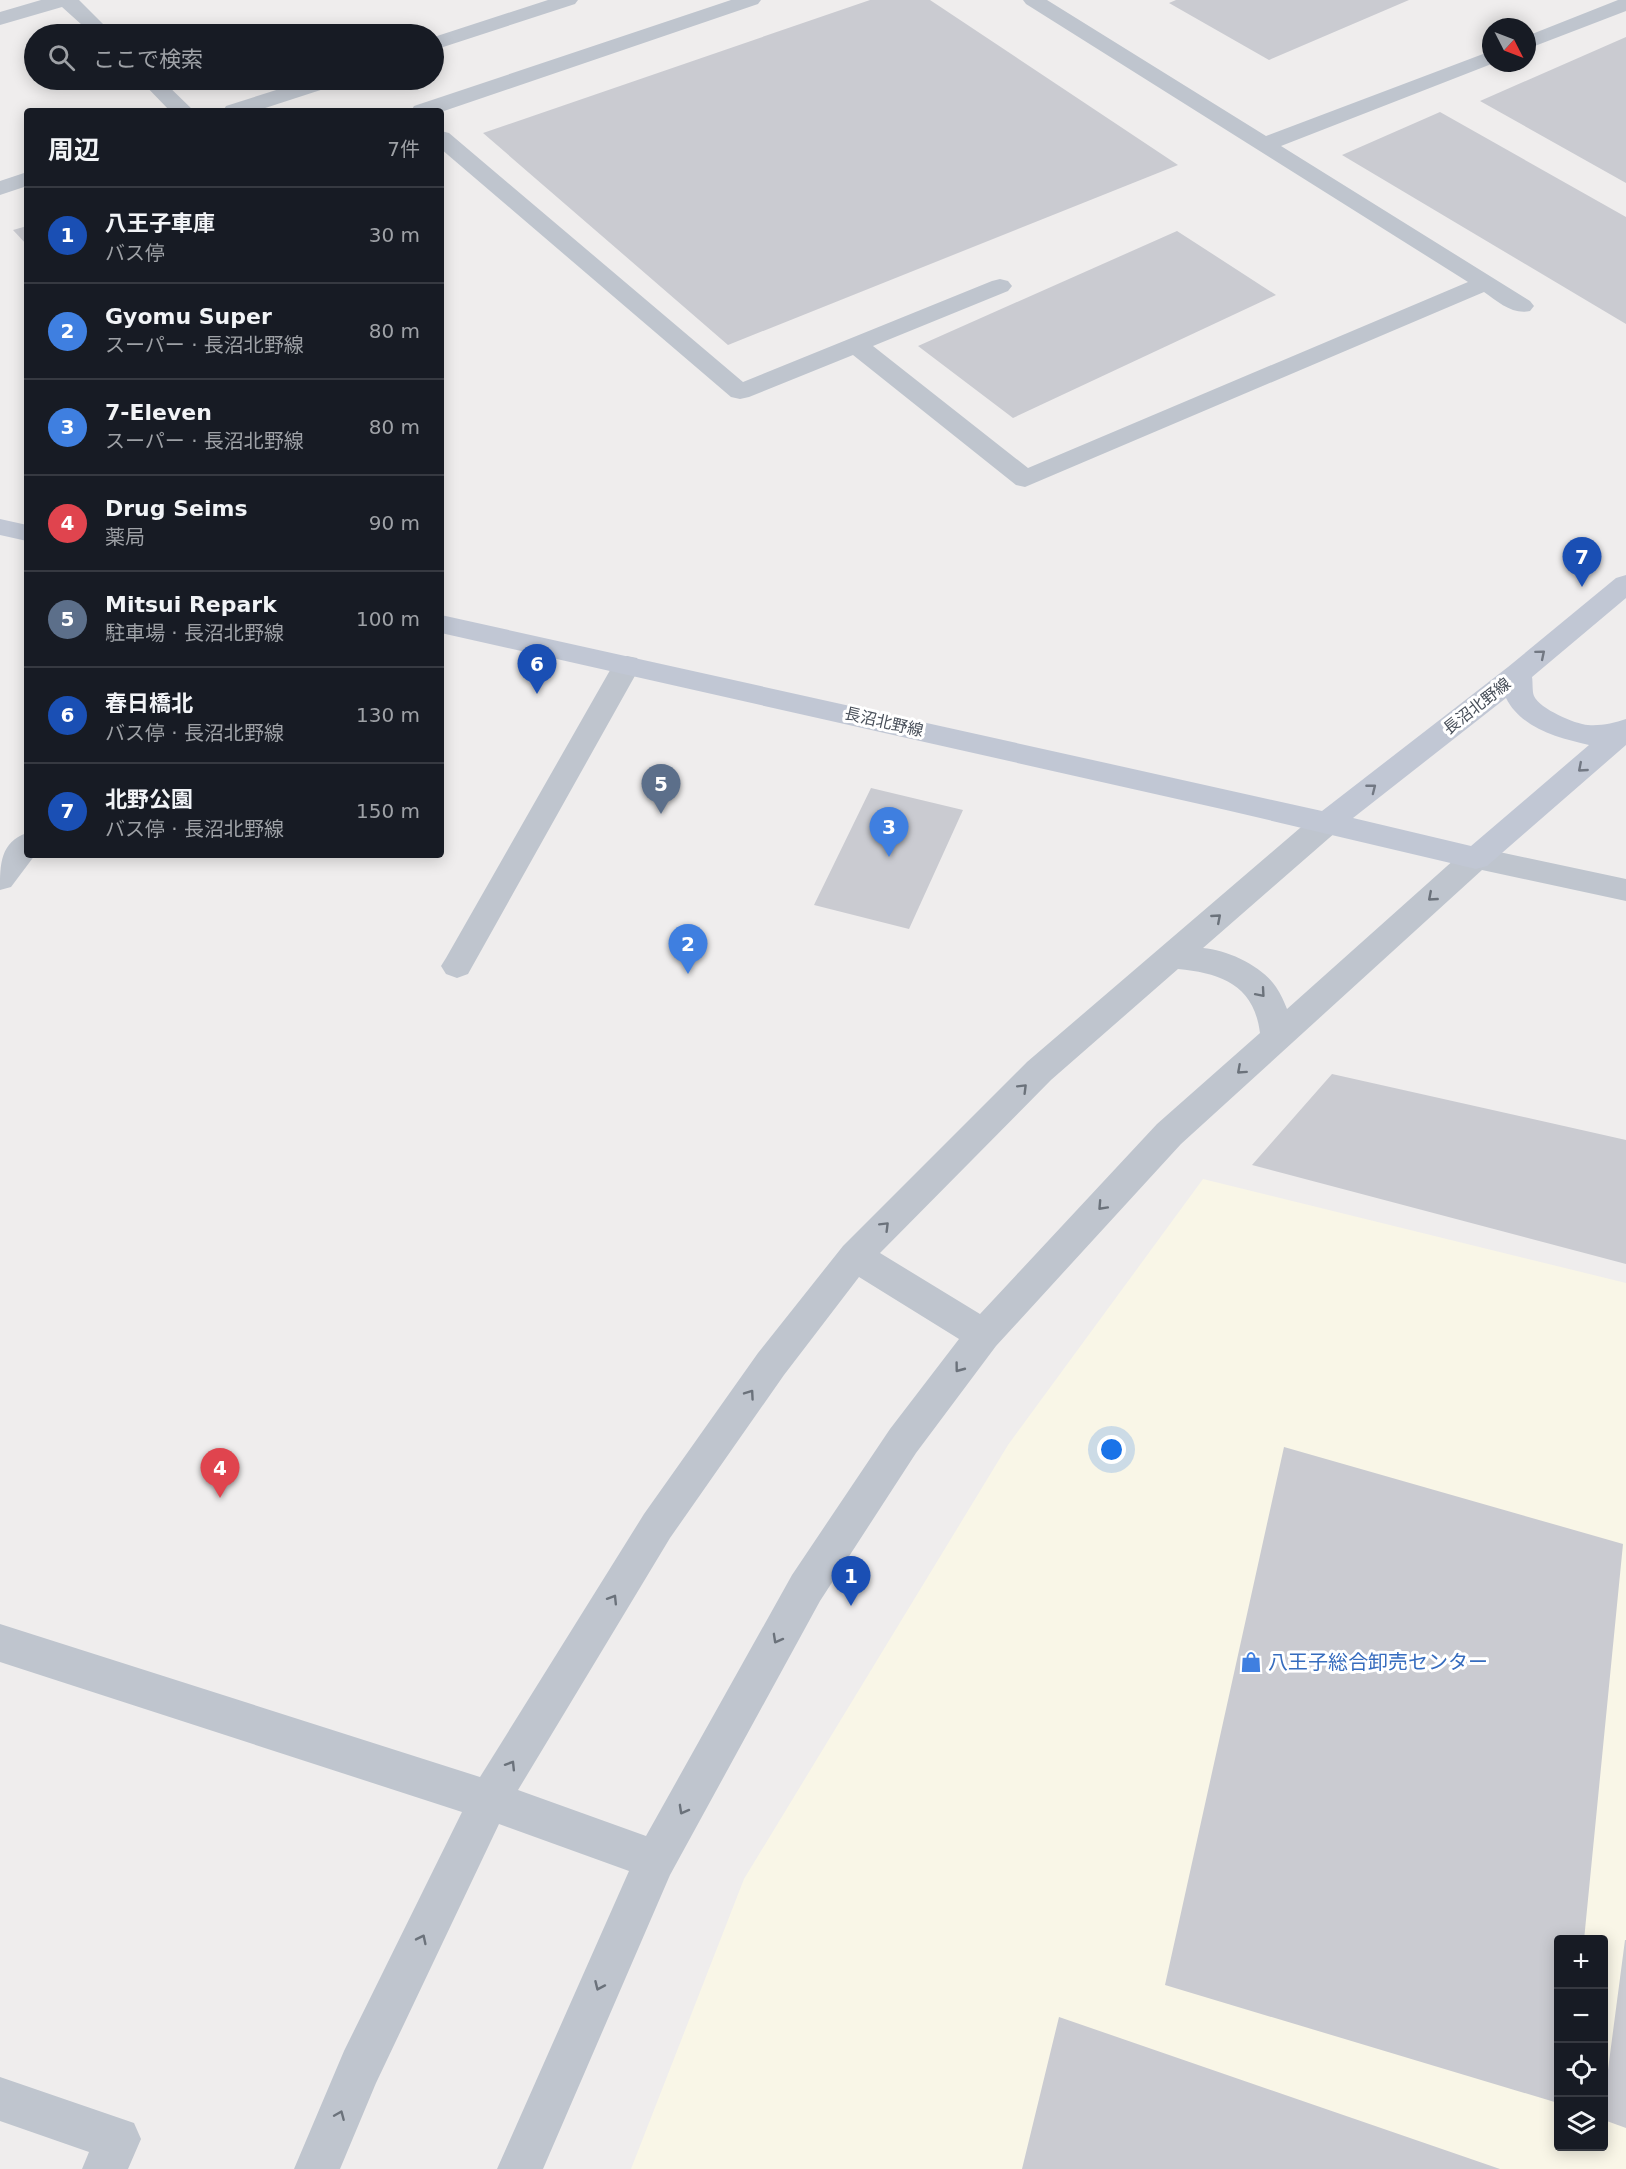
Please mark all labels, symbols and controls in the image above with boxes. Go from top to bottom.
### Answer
north arrow [1482,18,1536,72]
search box [24,24,444,90]
icon: search [45,41,78,74]
text: ここで検索 [93,47,203,72]
text: 周辺 [48,135,100,165]
text: 7件 [387,137,420,161]
text: 八王子車庫 [105,211,215,236]
text: 1 [61,223,74,247]
text: 30 m [369,223,420,247]
text: バス停 [105,241,165,265]
text: Gyomu Super [105,304,272,329]
text: 2 [61,319,74,343]
text: 80 m [369,319,420,343]
text: スーパー · 長沼北野線 [105,333,304,357]
text: 7-Eleven [105,400,212,425]
text: 3 [61,415,74,439]
text: 80 m [369,415,420,439]
text: スーパー · 長沼北野線 [105,429,304,453]
text: Drug Seims [105,496,248,521]
text: 4 [61,511,74,535]
text: 90 m [369,511,420,535]
text: 薬局 [105,525,145,549]
pin: 7 [1562,538,1602,587]
text: Mitsui Repark [105,592,277,617]
text: 5 [61,607,74,631]
text: 100 m [356,607,420,631]
text: 駐車場 · 長沼北野線 [105,621,284,645]
pin: 6 [518,644,556,694]
one-way arrow [1534,651,1545,662]
street label: 長沼北野線 [1440,674,1514,738]
text: 春日橋北 [105,691,193,716]
text: 6 [61,703,74,727]
text: 130 m [356,703,420,727]
street label: 長沼北野線 [843,704,925,740]
text: バス停 · 長沼北野線 [105,721,284,745]
one-way arrow [1578,760,1589,771]
pin: 5 [642,764,680,814]
one-way arrow [1365,784,1376,795]
text: 北野公園 [105,787,193,812]
text: 7 [61,799,74,823]
text: 150 m [356,799,420,823]
pin: 3 [870,808,908,857]
text: バス停 · 長沼北野線 [105,817,284,841]
one-way arrow [1428,890,1439,901]
one-way arrow [1210,914,1221,925]
pin: 2 [668,924,708,974]
one-way arrow [1254,986,1265,997]
one-way arrow [1237,1063,1247,1074]
one-way arrow [1016,1084,1027,1094]
one-way arrow [1098,1200,1109,1210]
one-way arrow [878,1222,889,1233]
one-way arrow [955,1361,966,1372]
one-way arrow [743,1390,754,1401]
your location [1097,1435,1126,1464]
pin: 4 [200,1448,240,1498]
pin: 1 [832,1556,870,1606]
one-way arrow [605,1595,617,1605]
one-way arrow [773,1633,784,1644]
shop icon: 八王子総合卸売センター [1239,1650,1263,1674]
place label: 八王子総合卸売センター [1268,1650,1488,1674]
one-way arrow [503,1761,515,1771]
one-way arrow [679,1804,690,1814]
one-way arrow [415,1934,427,1945]
map controls [1554,1935,1608,2151]
button: + [1554,1935,1608,1989]
one-way arrow [595,1980,607,1991]
button: − [1554,1989,1608,2043]
button: locate [1554,2043,1608,2097]
button: layers [1554,2097,1608,2151]
one-way arrow [333,2111,345,2122]

